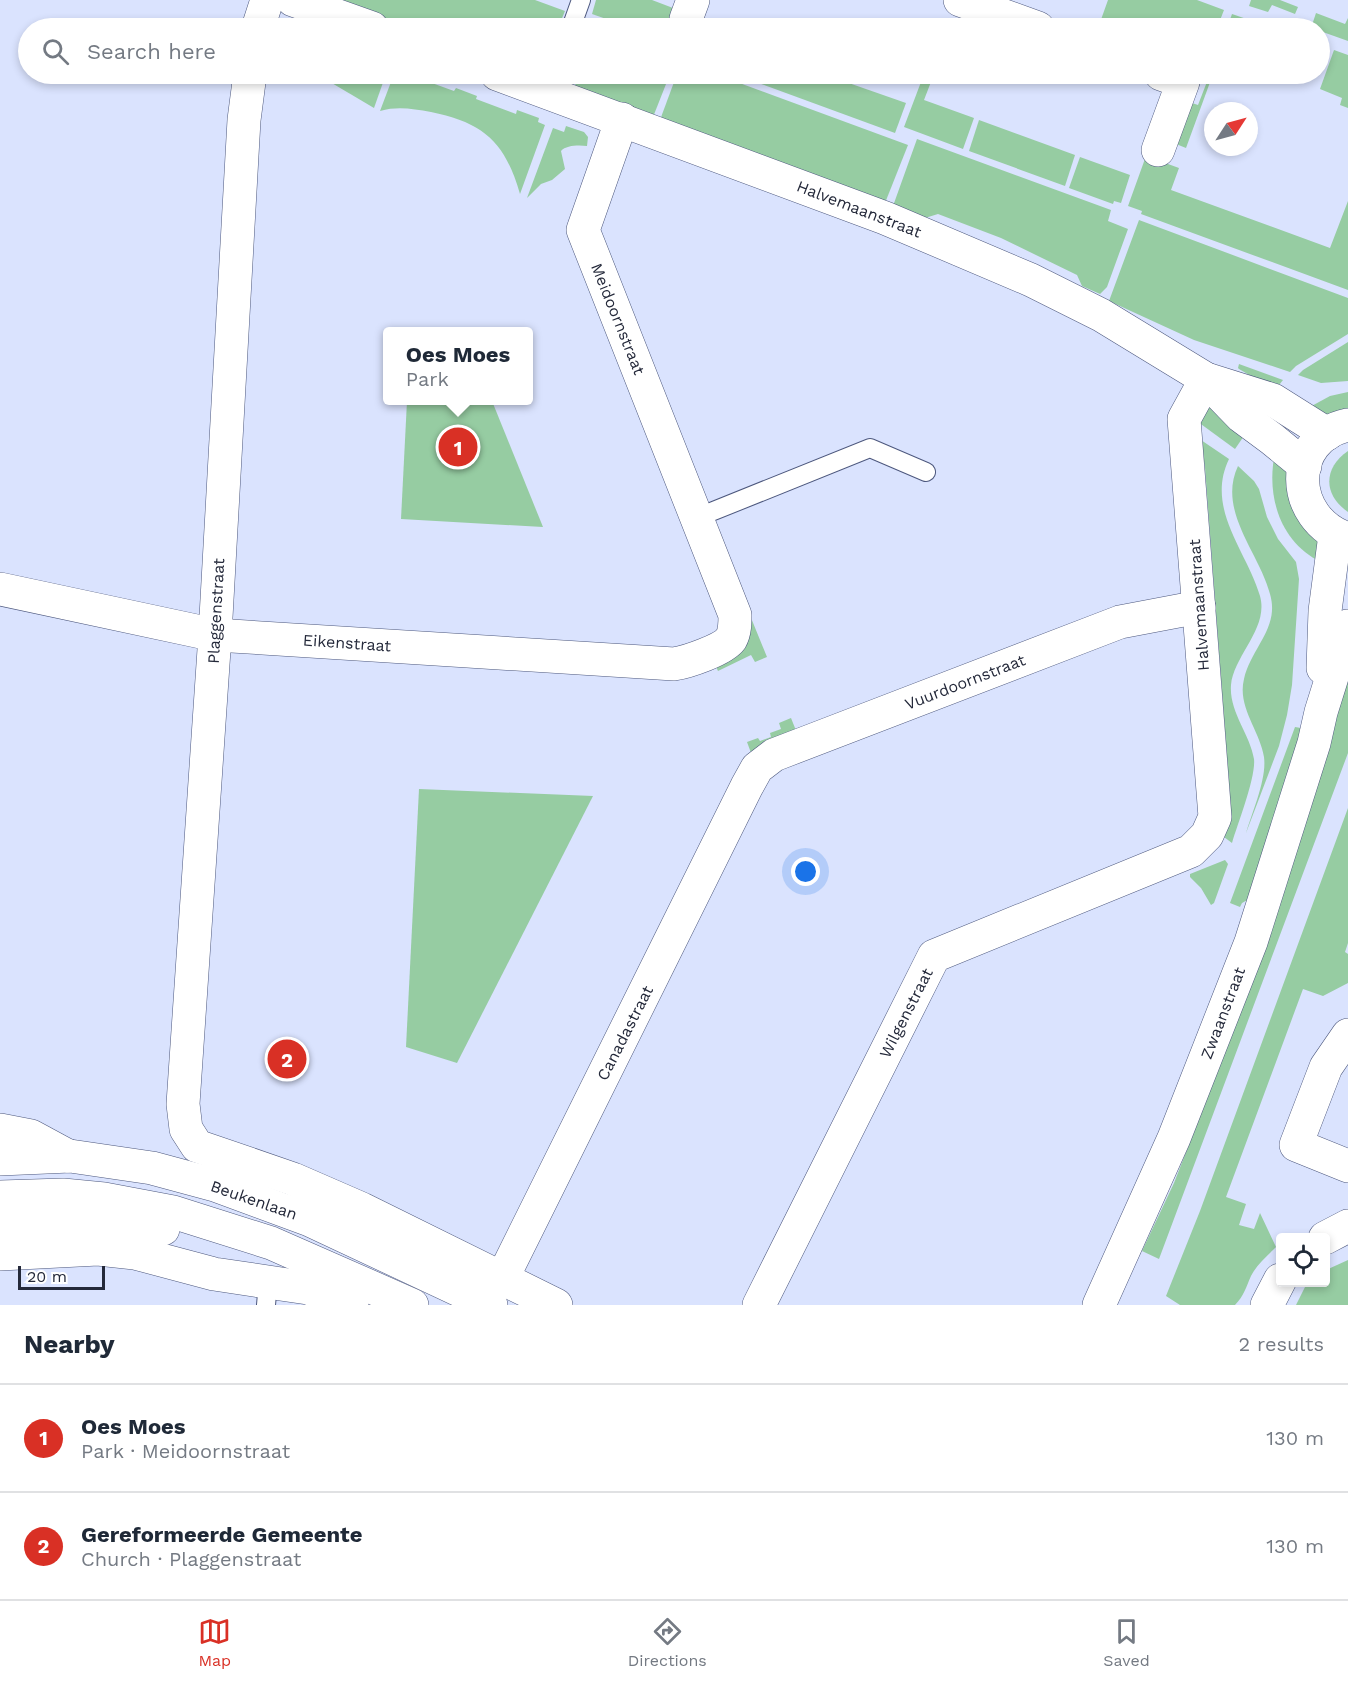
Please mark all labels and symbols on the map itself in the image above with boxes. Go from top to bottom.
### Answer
north arrow [1204,102,1258,156]
street label: Halvemaanstraat [794,176,924,242]
street label: Meidoornstraat [587,260,649,378]
pin: 1 [438,424,478,470]
street label: Halvemaanstraat [1185,538,1213,672]
street label: Plaggenstraat [204,557,228,664]
street label: Eikenstraat [302,630,392,656]
street label: Vuurdoornstraat [902,650,1028,714]
your location [791,857,820,886]
street label: Zwaanstraat [1197,964,1249,1062]
street label: Wilgenstraat [875,965,937,1061]
street label: Canadastraat [593,982,657,1084]
pin: 2 [268,1036,306,1082]
street label: Beukenlaan [208,1176,300,1224]
scale bar [18,1263,105,1290]

